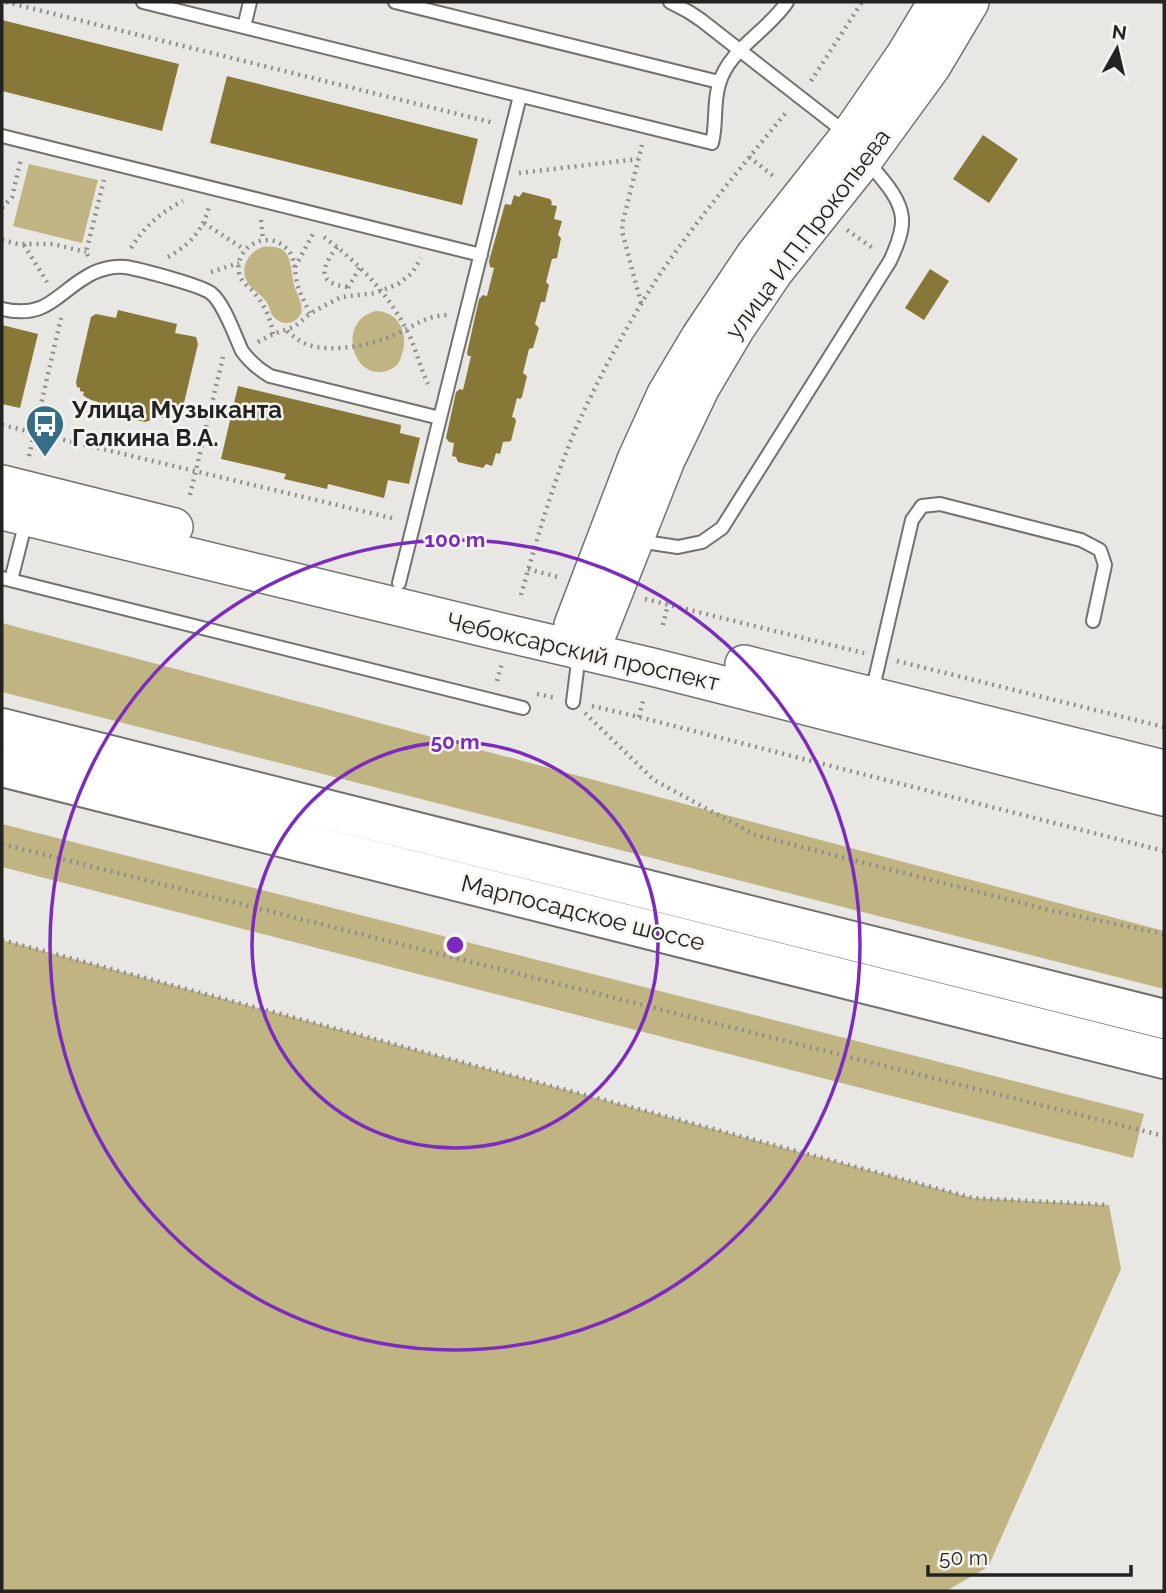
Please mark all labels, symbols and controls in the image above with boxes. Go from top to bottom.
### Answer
north arrow [1082,14,1152,84]
text: N [1111,20,1128,44]
street label: улица И.П.Прокопьева [719,123,896,345]
place label: Улица Музыканта Галкина В.А. [71,395,282,452]
bus stop icon: Улица Музыканта Галкина В.А. [24,403,66,458]
text: 100 m [425,527,485,552]
street label: Чебоксарский проспект [444,606,723,697]
text: 50 m [430,729,480,754]
street label: Марпосадское шоссе [458,868,708,957]
centre of rings [443,933,467,957]
scale bar [928,1534,1131,1578]
text: 50 m [939,1545,988,1570]

